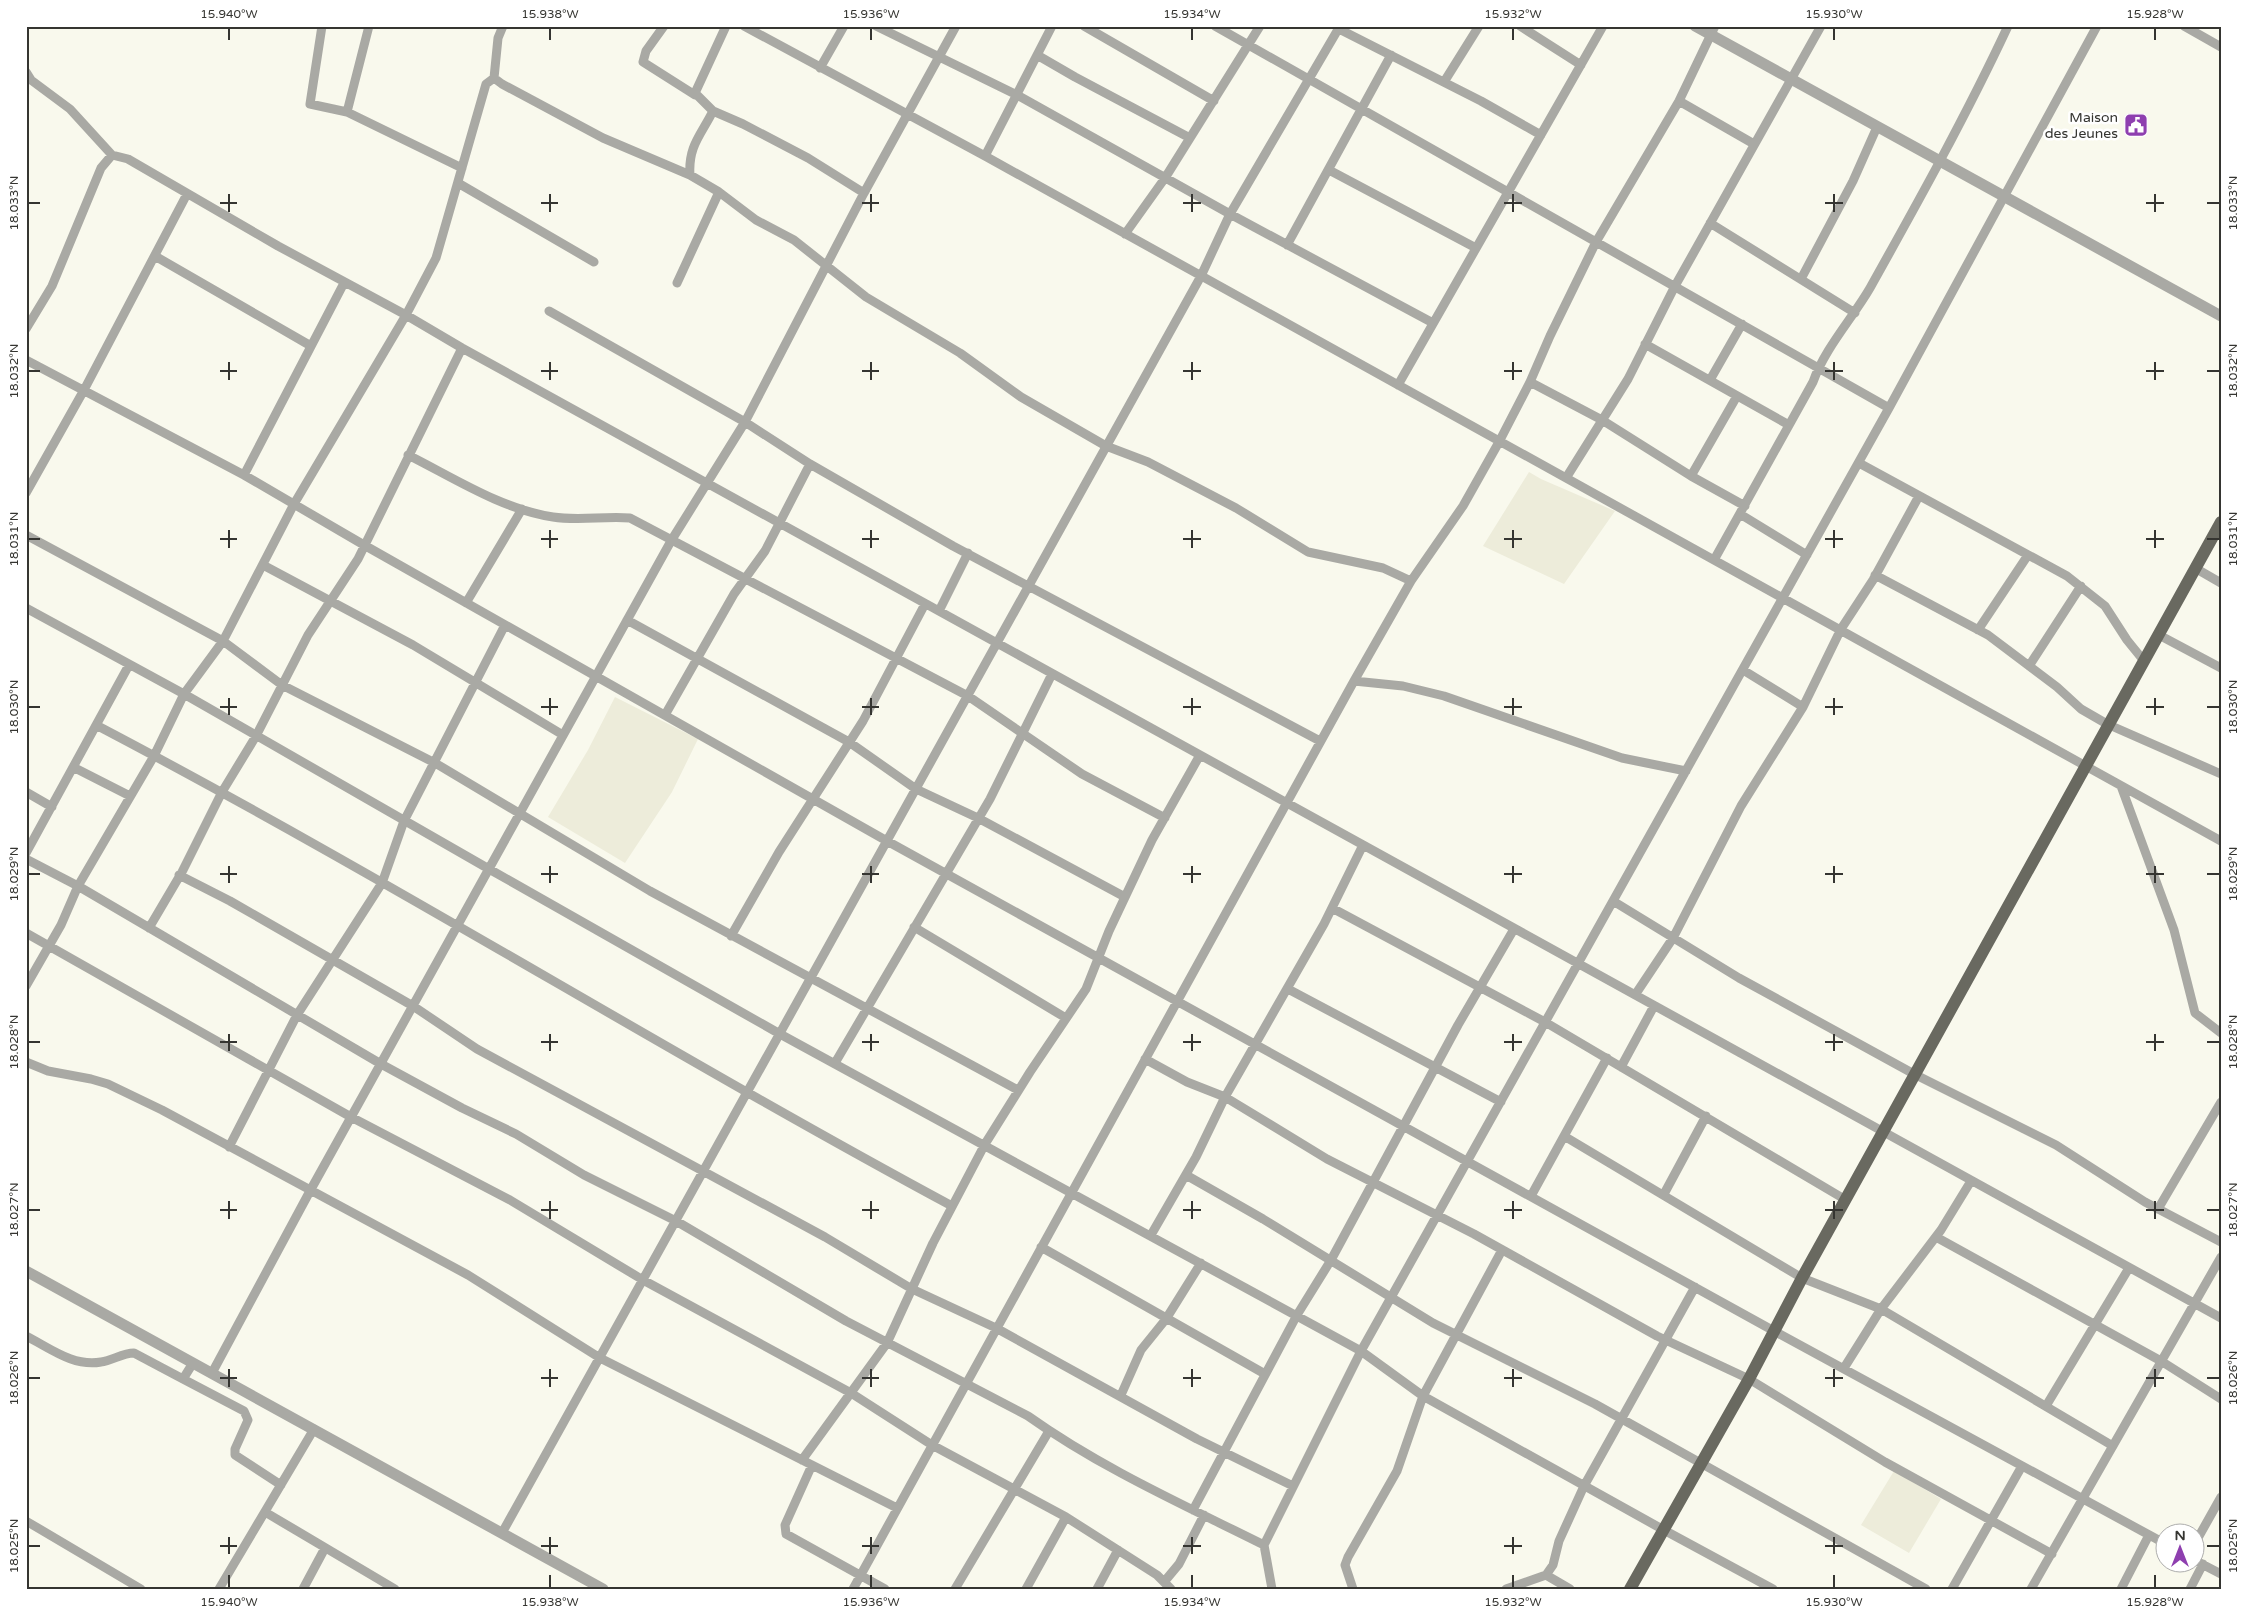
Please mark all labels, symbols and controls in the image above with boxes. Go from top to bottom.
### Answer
text: 15.940°W [200,7,258,21]
text: 15.938°W [521,7,579,21]
text: 15.936°W [842,7,900,21]
text: 15.934°W [1163,7,1221,21]
text: 15.932°W [1484,7,1542,21]
text: 15.930°W [1805,7,1863,21]
text: 15.928°W [2126,7,2184,21]
place label: Maison des Jeunes [2045,109,2118,142]
public building icon: Maison des Jeunes [2123,112,2149,138]
text: 18.033°N [7,176,21,230]
text: 18.033°N [2226,176,2240,230]
text: 18.032°N [7,344,21,398]
text: 18.032°N [2226,344,2240,398]
text: 18.031°N [7,512,21,566]
text: 18.031°N [2226,512,2240,566]
text: 18.030°N [7,680,21,734]
text: 18.030°N [2226,680,2240,734]
text: 18.029°N [7,847,21,901]
text: 18.029°N [2226,847,2240,901]
text: 18.028°N [7,1015,21,1069]
text: 18.028°N [2226,1015,2240,1069]
text: 18.027°N [7,1182,21,1238]
text: 18.027°N [2226,1182,2240,1238]
text: 18.026°N [7,1351,21,1405]
text: 18.026°N [2226,1351,2240,1405]
text: 18.025°N [7,1519,21,1573]
text: 18.025°N [2226,1519,2240,1573]
north arrow [2154,1522,2204,1572]
text: N [2174,1527,2186,1544]
text: 15.940°W [200,1595,258,1609]
text: 15.938°W [521,1595,579,1609]
text: 15.936°W [842,1595,900,1609]
text: 15.934°W [1163,1595,1221,1609]
text: 15.932°W [1484,1595,1542,1609]
text: 15.930°W [1805,1595,1863,1609]
text: 15.928°W [2126,1595,2184,1609]

